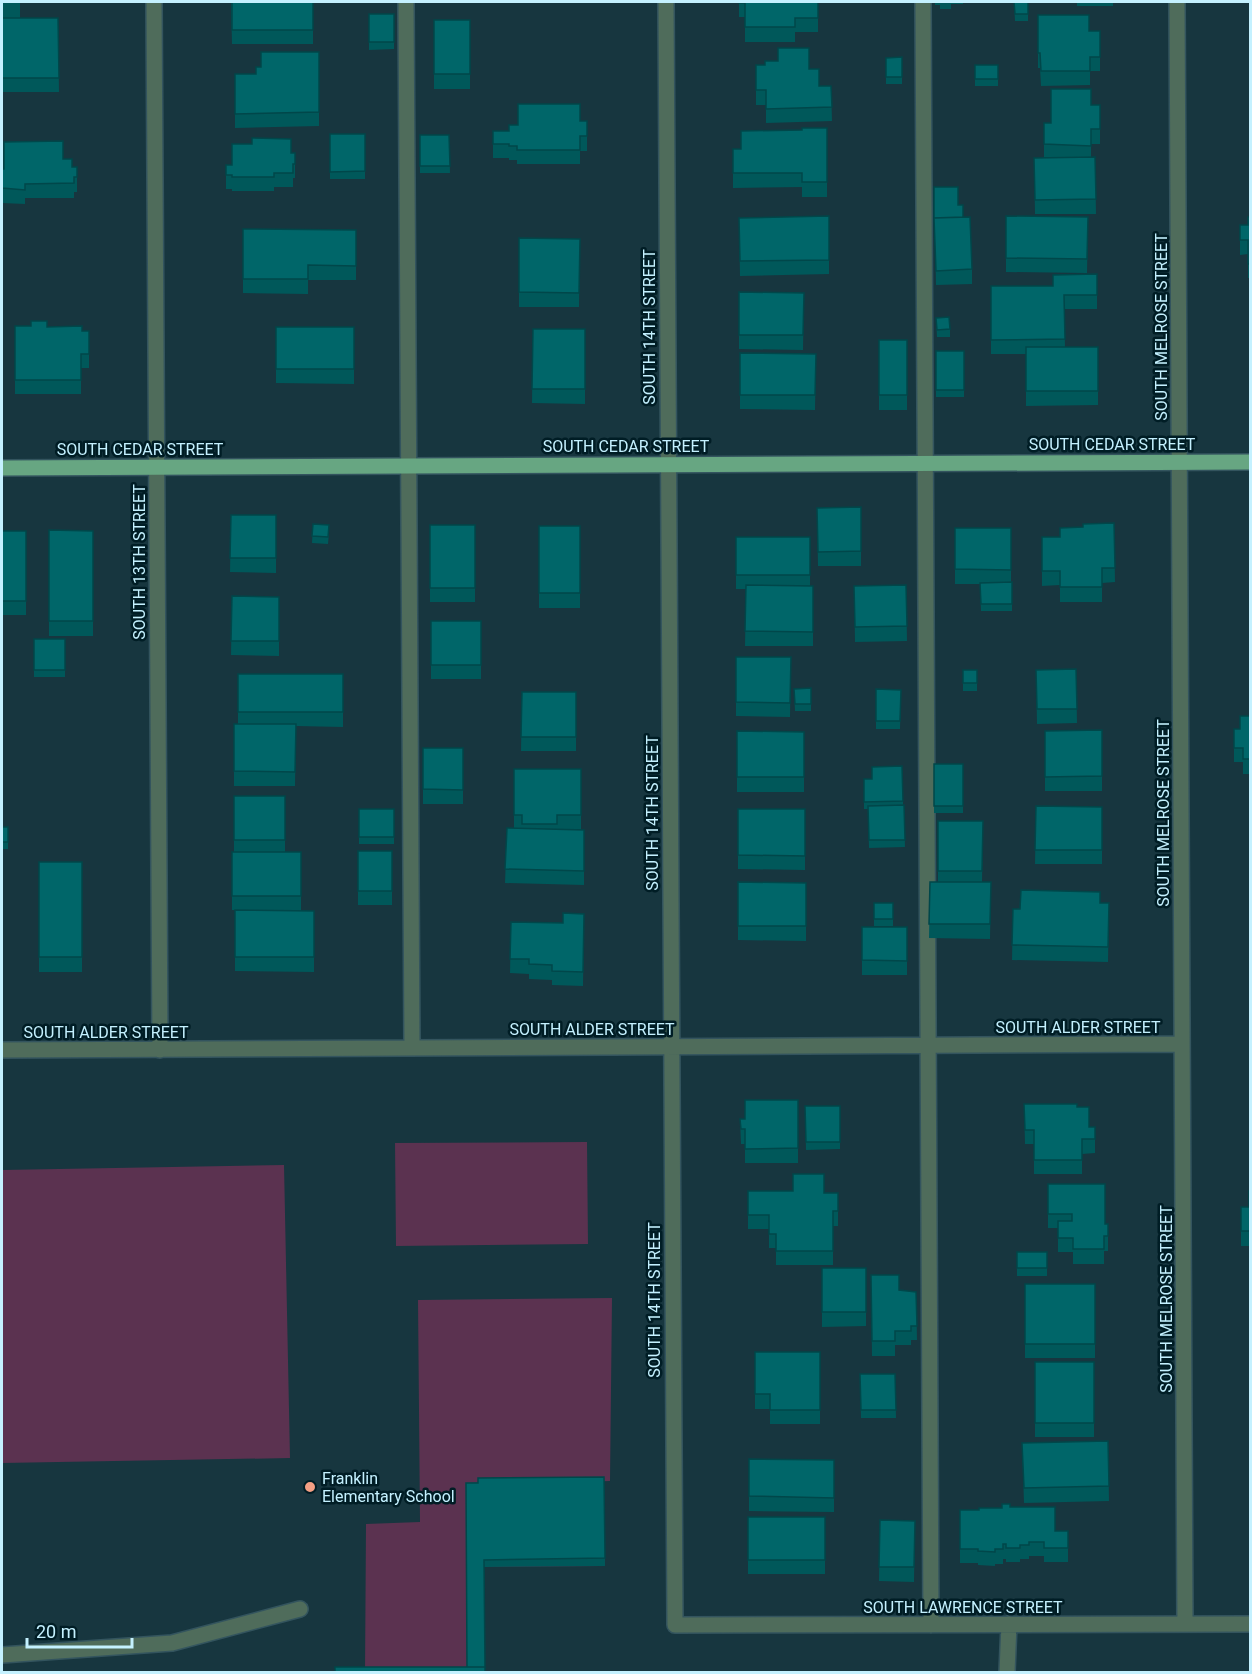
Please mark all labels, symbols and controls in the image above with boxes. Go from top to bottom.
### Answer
street label: SOUTH MELROSE STREET [1152,233,1171,421]
street label: SOUTH 14TH STREET [640,249,659,405]
street label: SOUTH CEDAR STREET [1029,435,1196,454]
street label: SOUTH CEDAR STREET [543,437,710,456]
street label: SOUTH CEDAR STREET [57,440,224,459]
street label: SOUTH 13TH STREET [130,484,149,640]
street label: SOUTH MELROSE STREET [1154,719,1173,907]
street label: SOUTH 14TH STREET [643,735,662,891]
street label: SOUTH ALDER STREET [995,1018,1161,1037]
street label: SOUTH ALDER STREET [509,1020,675,1039]
street label: SOUTH ALDER STREET [23,1023,189,1042]
street label: SOUTH MELROSE STREET [1157,1205,1176,1393]
street label: SOUTH 14TH STREET [645,1222,664,1378]
place label: Franklin Elementary School [322,1469,455,1506]
marker: Franklin Elementary School [303,1480,317,1494]
street label: SOUTH LAWRENCE STREET [863,1598,1063,1617]
scale bar [27,1611,132,1649]
text: 20 m [36,1621,76,1642]

